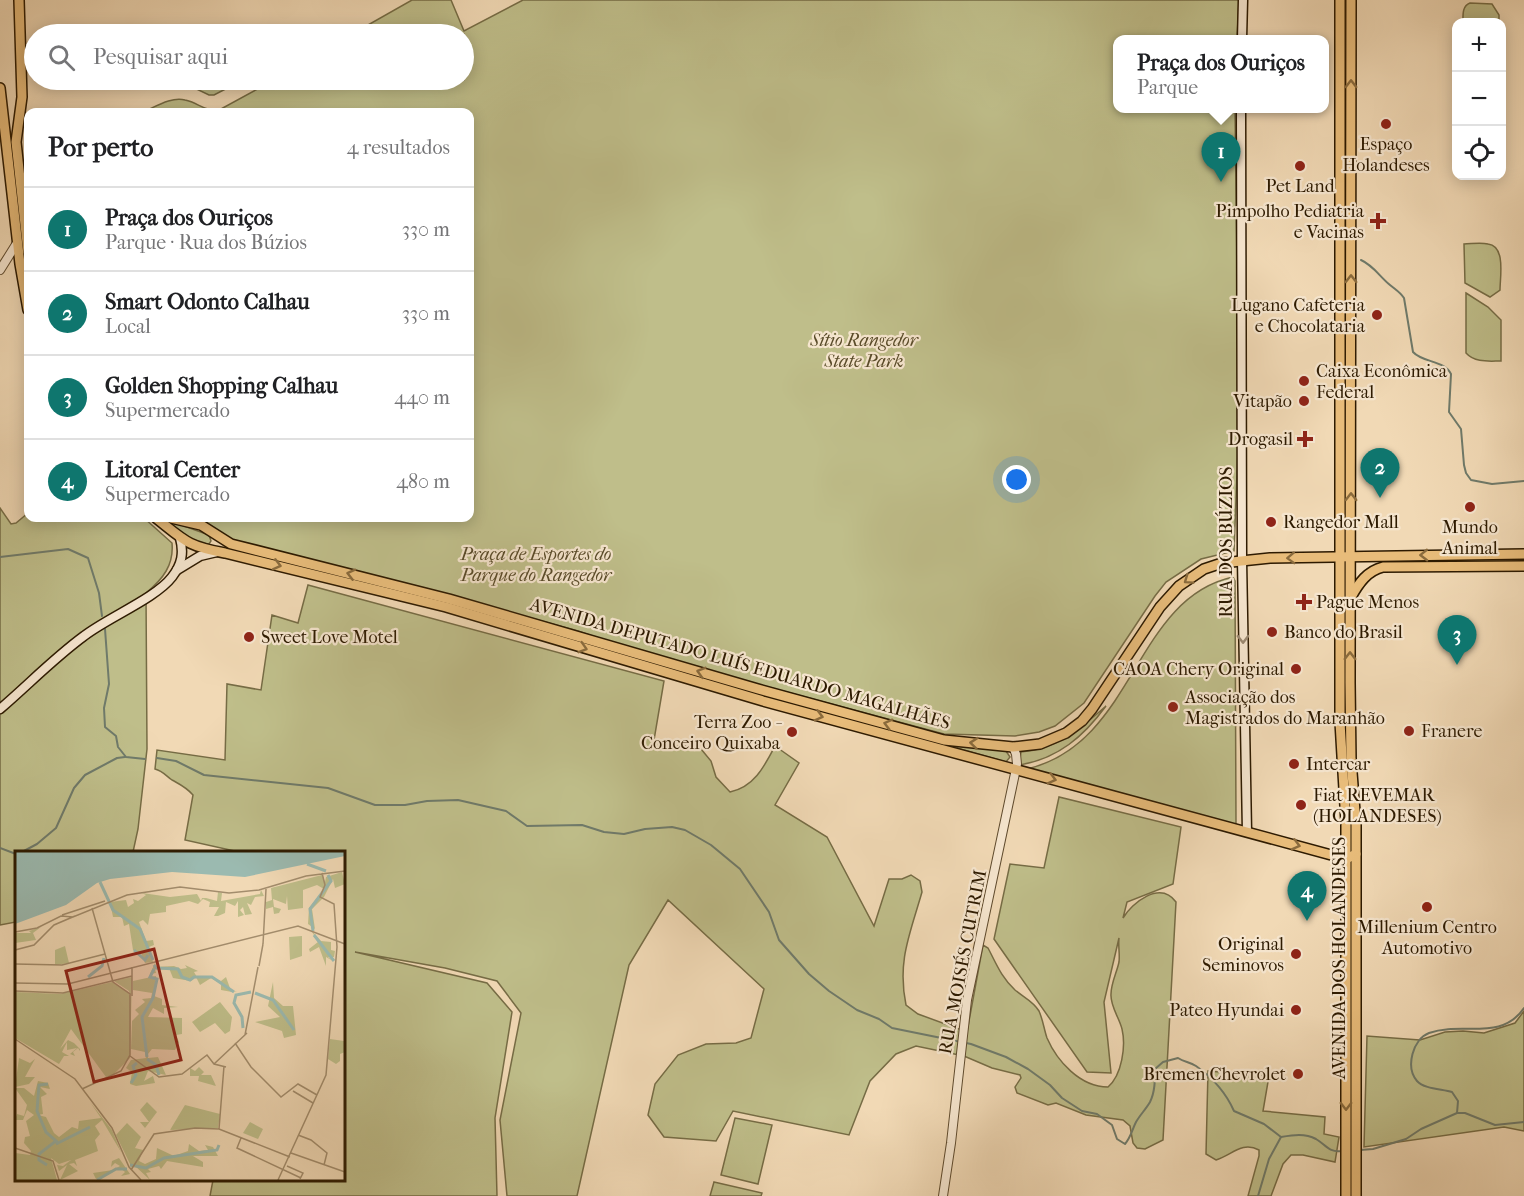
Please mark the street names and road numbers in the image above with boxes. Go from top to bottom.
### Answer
street label: RUA DOS BÚZIOS [1215,466,1237,618]
street label: AVENIDA DEPUTADO LUÍS EDUARDO MAGALHÃES [527,593,953,734]
street label: AVENIDA DOS HOLANDESES [1329,837,1350,1080]
street label: RUA MOISÉS CUTRIM [934,868,991,1056]

